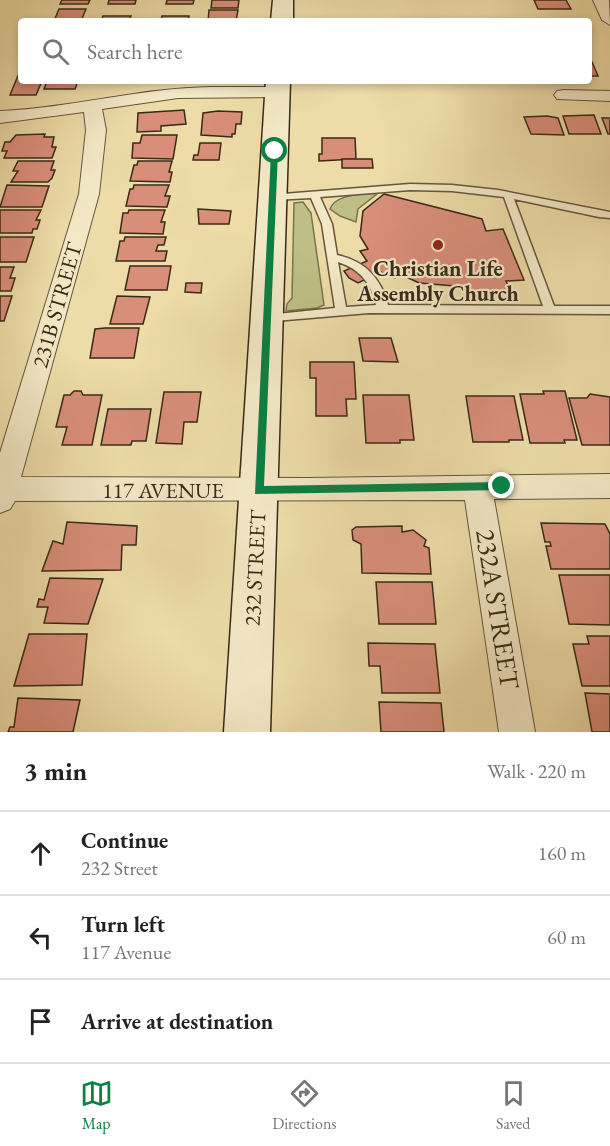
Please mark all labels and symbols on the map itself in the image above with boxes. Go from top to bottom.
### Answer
route start [261,137,287,163]
marker: Christian Life Assembly Church [431,238,445,252]
street label: 231B STREET [25,239,89,371]
place label: Christian Life Assembly Church [356,254,519,308]
route end [488,472,514,498]
street label: 117 AVENUE [102,476,224,505]
street label: 232 STREET [237,509,273,627]
street label: 232A STREET [468,527,528,692]

